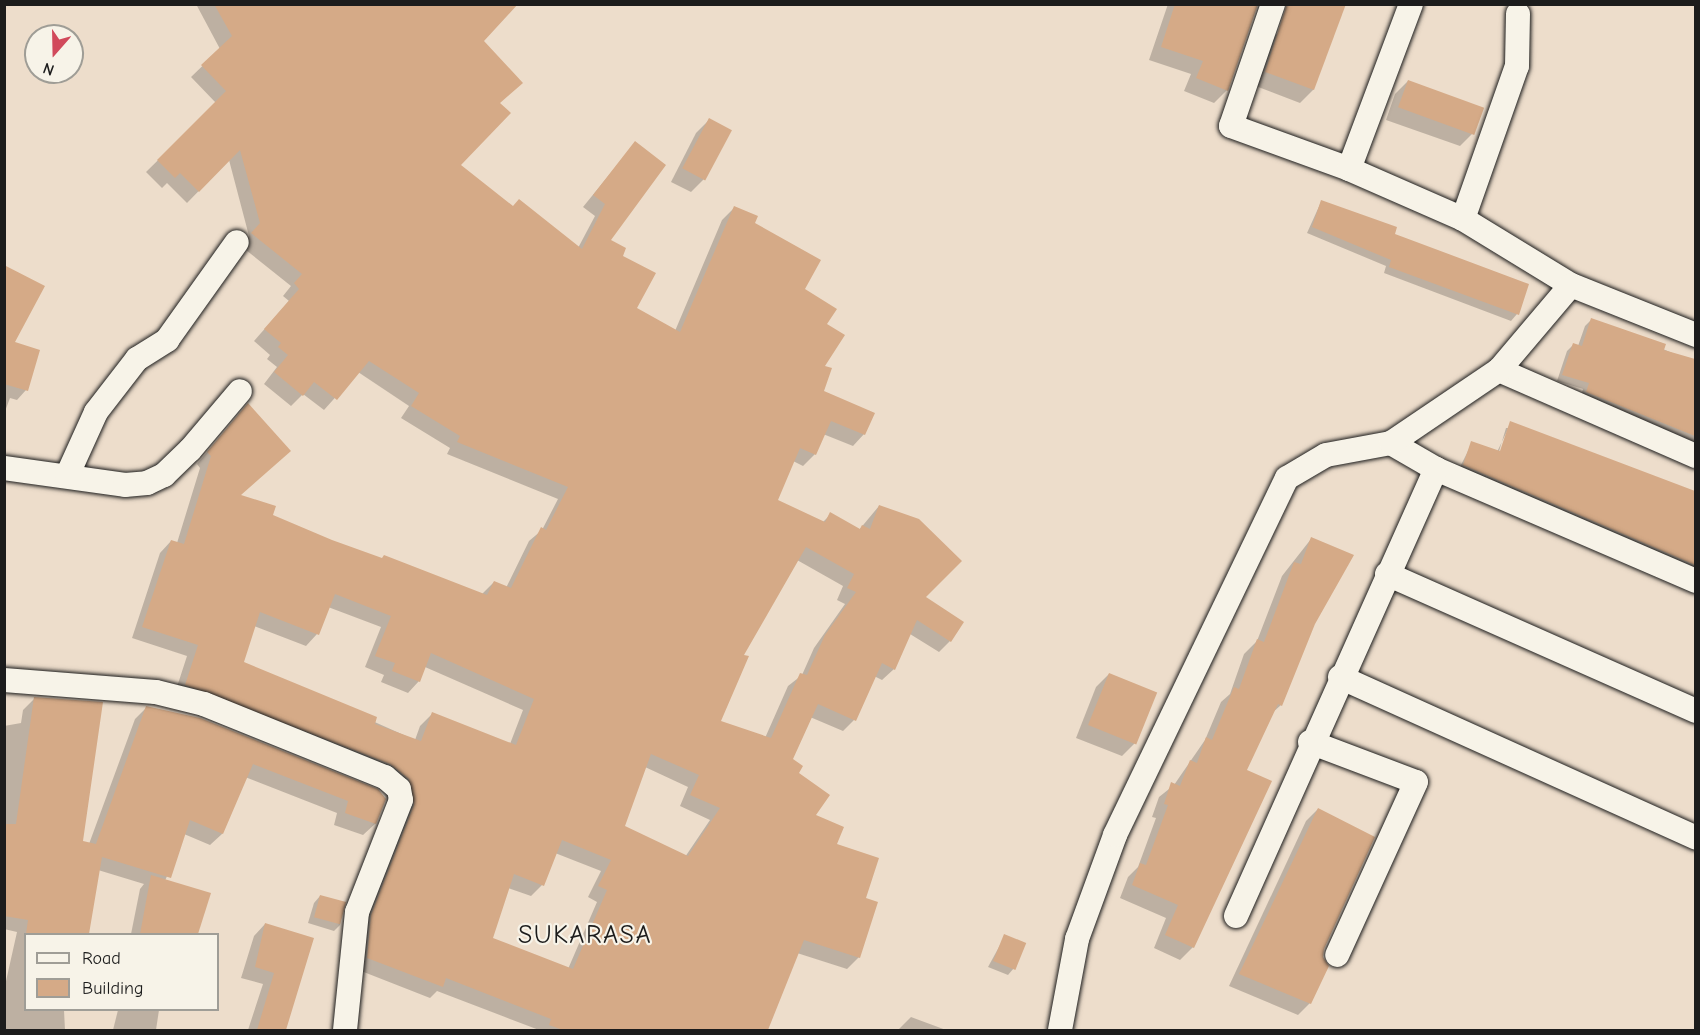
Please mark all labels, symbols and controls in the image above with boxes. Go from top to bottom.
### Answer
north arrow [24,24,84,84]
text: N [41,59,57,79]
district label: SUKARASA [518,920,652,952]
legend [24,933,219,1011]
text: Road [82,948,121,969]
text: Building [82,978,144,999]

